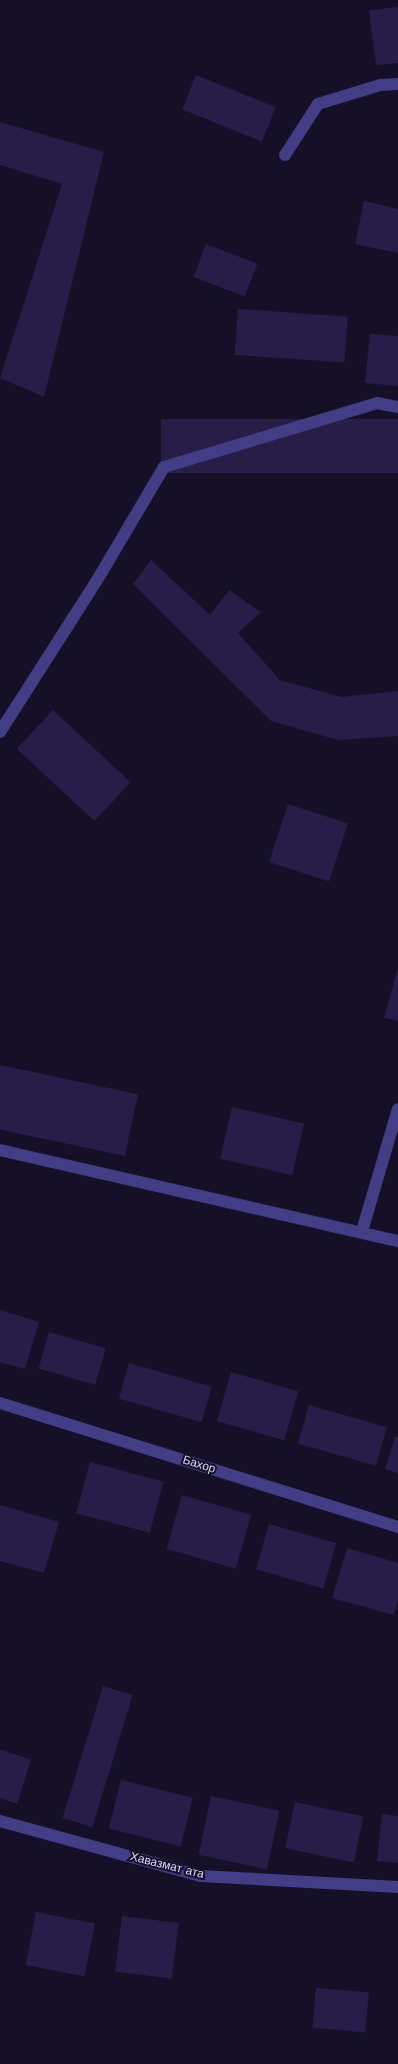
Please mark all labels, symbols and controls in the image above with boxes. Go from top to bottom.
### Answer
street label: Бахор [181,1453,217,1477]
street label: Хавазмат ата [129,1850,205,1882]

